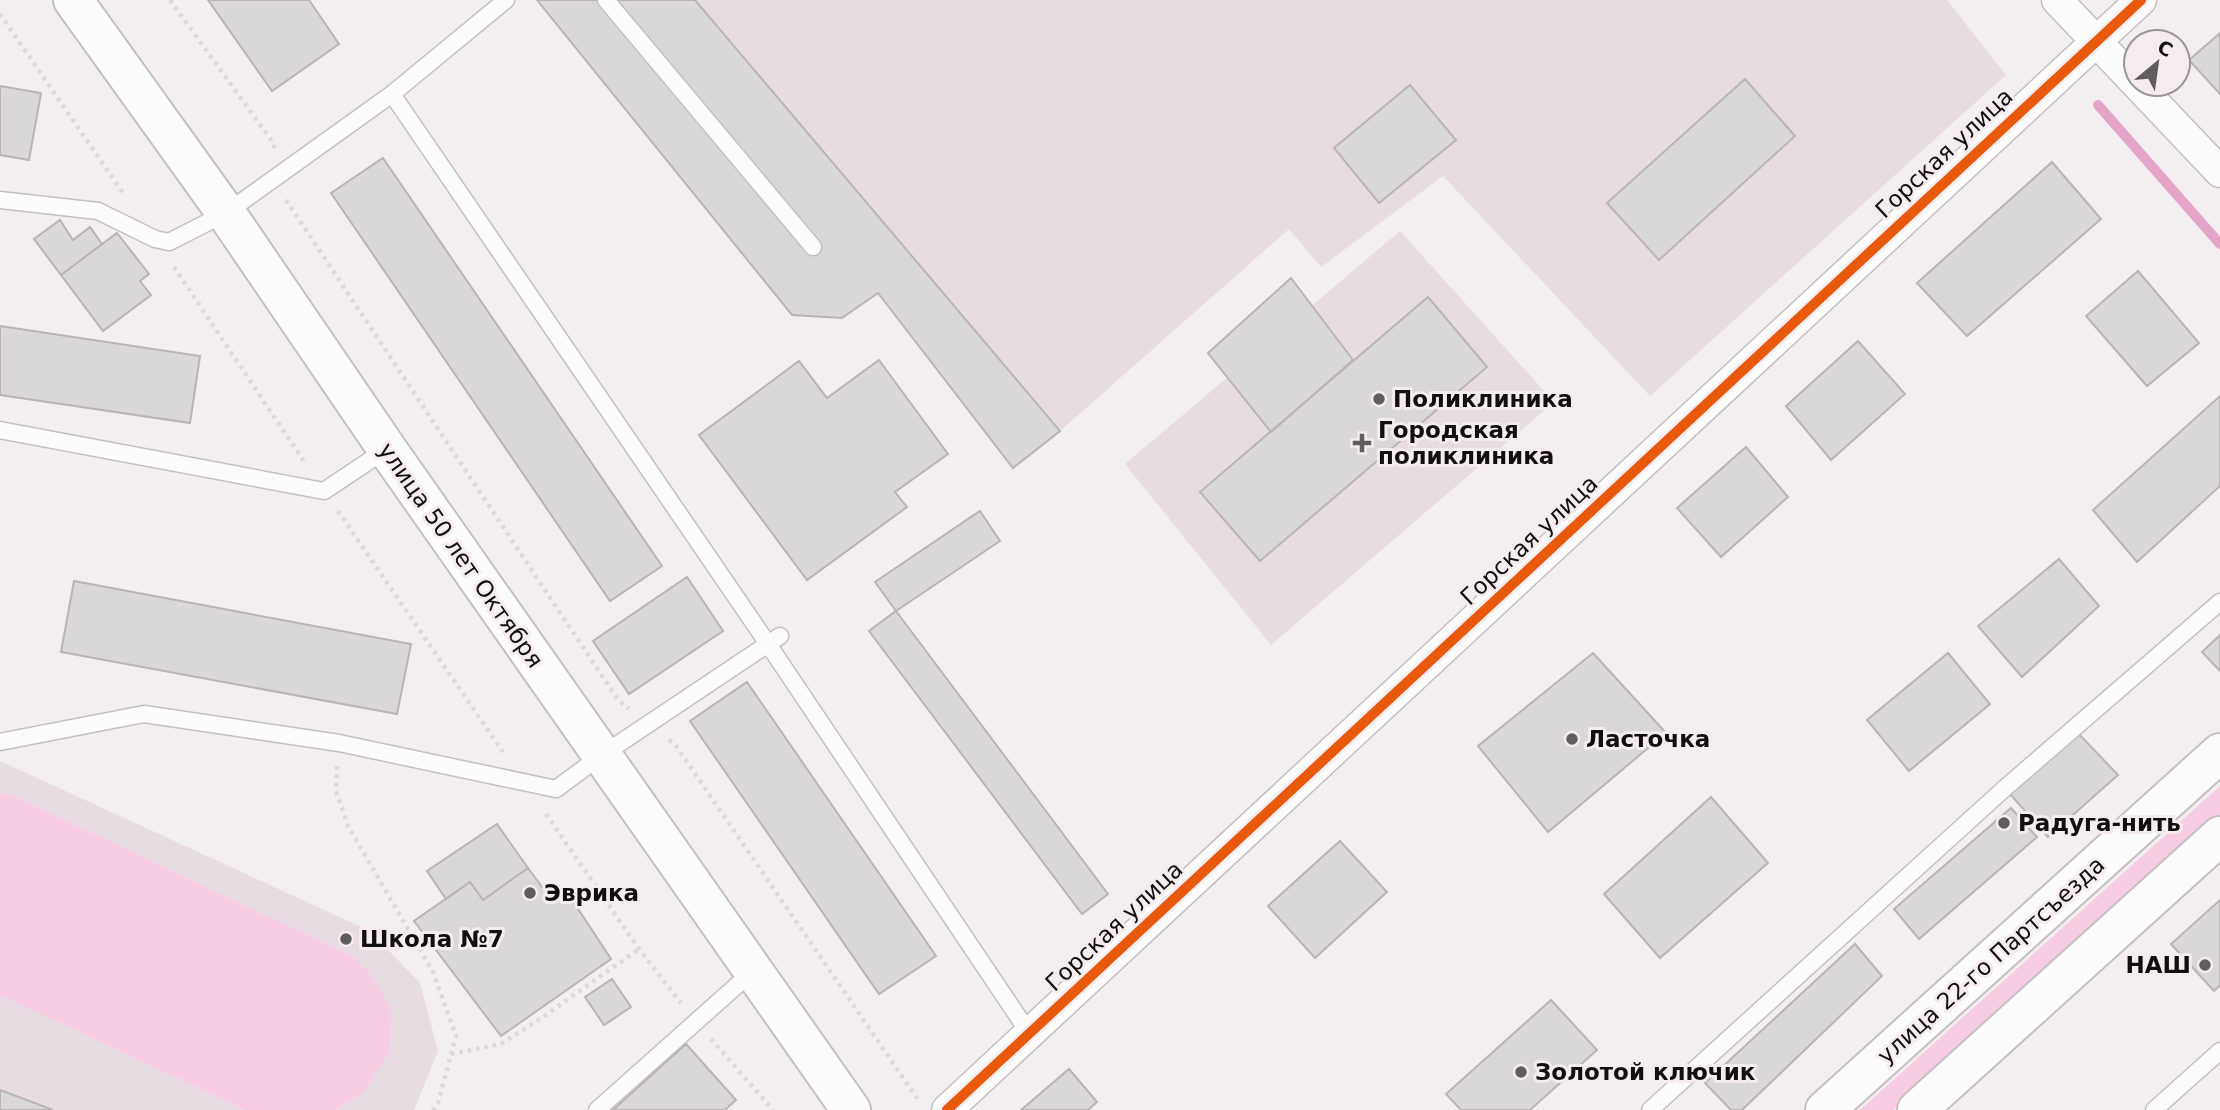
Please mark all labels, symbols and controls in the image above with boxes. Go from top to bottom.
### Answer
north arrow [2122,28,2192,98]
text: С [2154,35,2177,61]
street label: Горская улица [1870,83,2018,223]
place label: Поликлиника [1393,386,1573,412]
marker: Поликлиника [1371,391,1387,407]
place label: Городская поликлиника [1378,417,1554,469]
marker: Городская поликлиника [1352,433,1372,453]
street label: улица 50 лет Октября [373,438,549,672]
street label: Горская улица [1455,470,1603,610]
place label: Ласточка [1586,726,1710,752]
marker: Ласточка [1564,731,1580,747]
place label: Радуга-нить [2018,810,2181,836]
marker: Радуга-нить [1996,815,2012,831]
street label: улица 22-го Партсъезда [1872,851,2110,1069]
street label: Горская улица [1040,856,1188,996]
place label: Эврика [544,880,639,906]
marker: Эврика [522,885,538,901]
place label: Школа №7 [360,926,504,952]
marker: Школа №7 [338,931,354,947]
place label: НАШ [2126,952,2191,978]
marker: НАШ [2197,957,2213,973]
place label: Золотой ключик [1535,1059,1756,1085]
marker: Золотой ключик [1513,1064,1529,1080]

